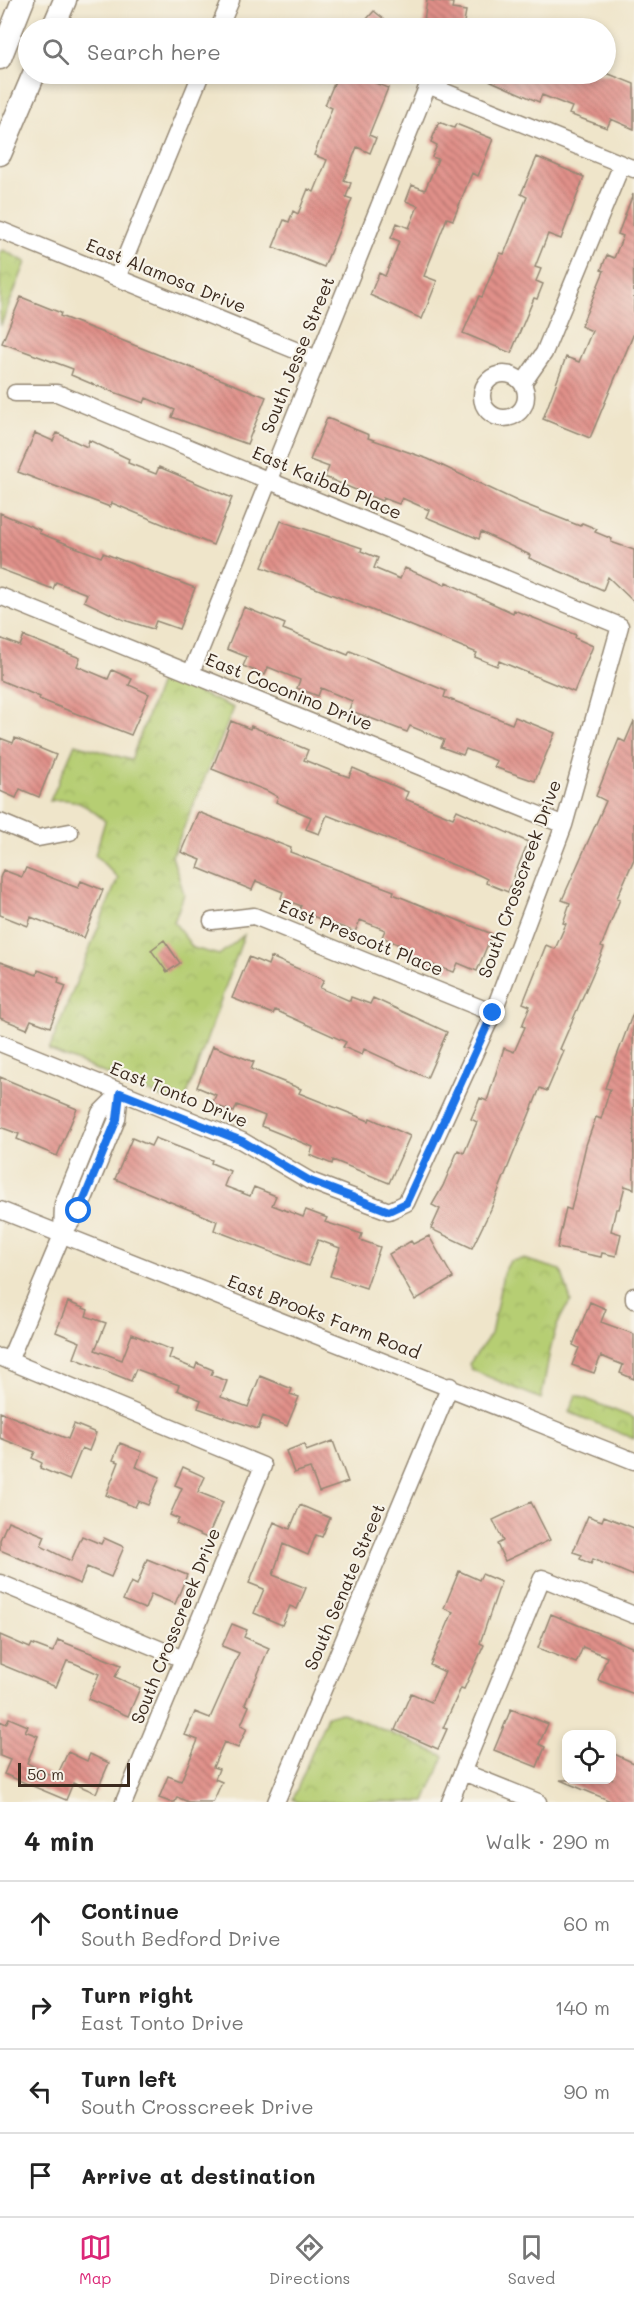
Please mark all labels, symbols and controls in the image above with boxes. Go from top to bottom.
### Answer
search box [18,18,616,84]
icon: search [39,35,72,68]
text: Search here [87,37,221,66]
street label: East Alamosa Drive [83,232,250,318]
street label: South Jesse Street [255,273,340,437]
street label: East Kaibab Place [249,440,406,524]
street label: East Coconino Drive [202,647,376,736]
street label: South Crosscreek Drive [472,776,566,981]
street label: East Prescott Place [276,893,447,981]
route end [479,999,505,1025]
street label: East Tonto Drive [107,1055,252,1133]
route start [65,1197,91,1223]
street label: East Brooks Farm Road [224,1268,424,1364]
street label: South Senate Street [298,1499,390,1674]
street label: South Crosscreek Drive [125,1524,225,1727]
map controls [562,1730,616,1784]
button: locate [562,1730,616,1784]
scale bar [18,1760,130,1788]
text: 50 m [27,1763,64,1784]
text: 4 min [24,1824,94,1858]
text: Walk · 290 m [485,1828,610,1854]
text: Continue [81,1896,179,1925]
icon: ahead [24,1907,57,1940]
text: 60 m [563,1910,610,1936]
text: South Bedford Drive [81,1925,281,1951]
text: Turn right [81,1980,193,2009]
icon: right [24,1991,57,2024]
text: 140 m [555,1994,610,2020]
text: East Tonto Drive [81,2009,244,2035]
text: Turn left [81,2064,177,2093]
icon: left [24,2075,57,2108]
text: 90 m [564,2078,610,2104]
text: South Crosscreek Drive [81,2093,314,2119]
icon: arrive [24,2159,57,2192]
text: Arrive at destination [81,2161,316,2190]
tab: Map [79,2231,112,2288]
tab: Directions [269,2231,350,2288]
tab: Saved [508,2231,555,2288]

